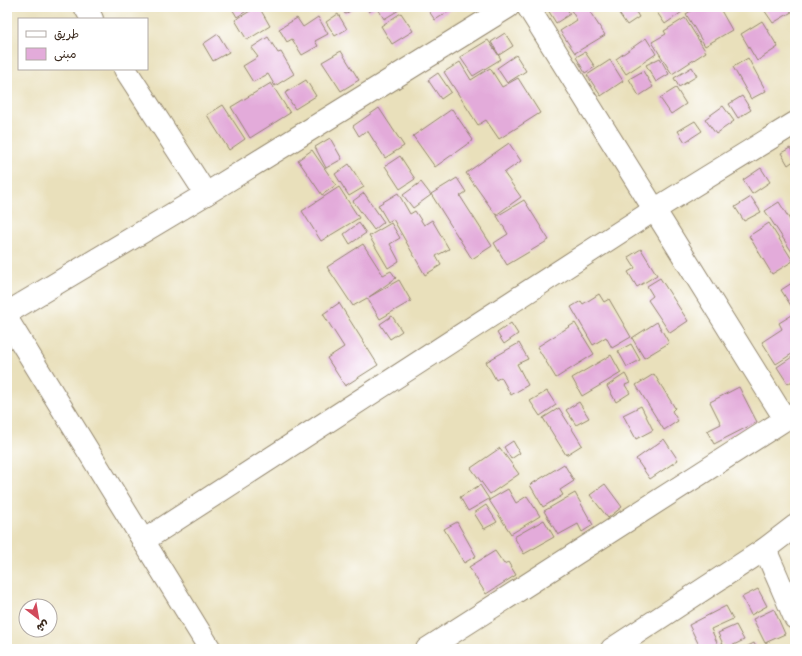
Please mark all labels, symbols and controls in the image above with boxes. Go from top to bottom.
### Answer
legend [18,18,148,70]
text: طريق [54,27,79,43]
text: مبنى [54,47,77,63]
north arrow [18,598,58,638]
text: ش [34,617,51,635]

